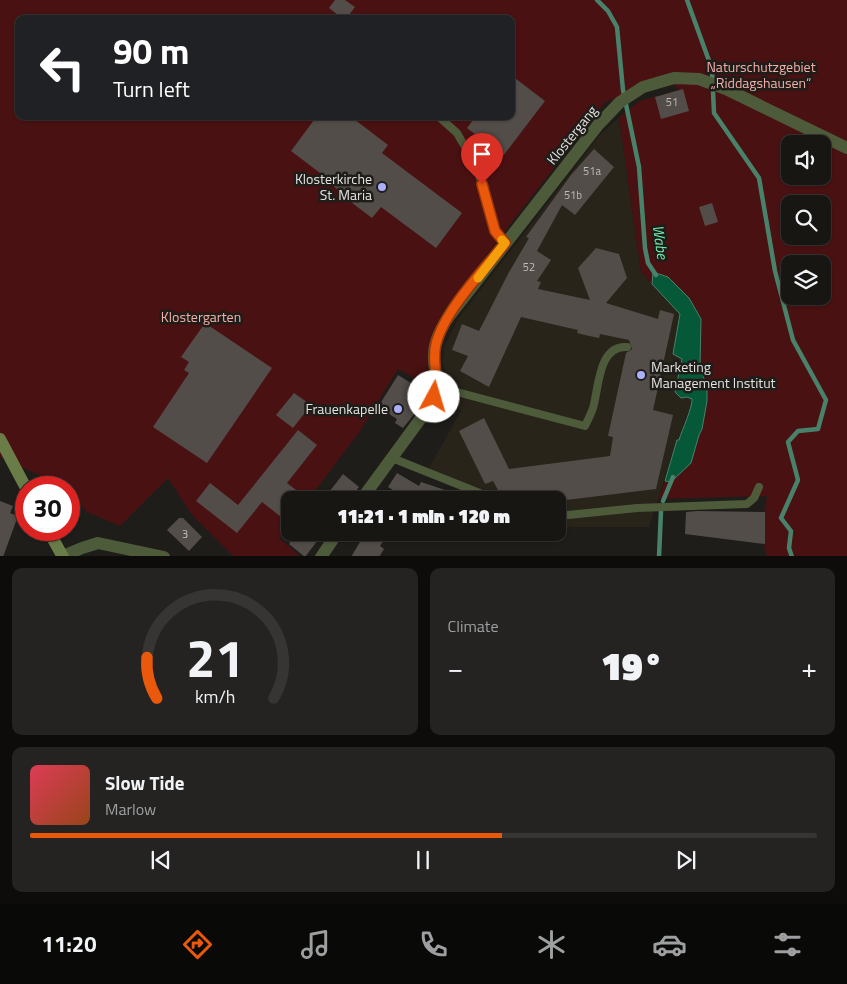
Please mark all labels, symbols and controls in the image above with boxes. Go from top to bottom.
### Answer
text: 90 m [113,24,189,78]
icon: left [30,35,95,100]
park label: Naturschutzgebiet „Riddagshausen“ [706,56,816,93]
text: Turn left [113,72,190,106]
house number: 51 [666,94,678,110]
street label: Klostergang [541,101,602,169]
pin [461,133,503,184]
map controls [781,135,831,305]
button: sound [781,135,831,185]
icon: arrive [468,140,496,168]
house number: 51a [583,163,601,179]
place label: Klosterkirche St. Maria [295,168,372,205]
marker: Klosterkirche St. Maria [376,181,388,193]
house number: 51b [564,187,582,203]
button: search [781,195,831,245]
water label: Wabe [647,223,674,261]
button: layers [781,255,831,305]
house number: 52 [523,259,535,275]
park label: Klostergarten [161,306,241,327]
place label: Marketing Management Institut [651,356,776,393]
marker: Marketing Management Institut [635,369,647,381]
position arrow [407,370,459,422]
place label: Frauenkapelle [305,398,388,419]
marker: Frauenkapelle [392,403,404,415]
speed limit sign: 30 [15,476,80,541]
text: 11:21 · 1 min · 120 m [337,501,510,530]
house number: 3 [182,526,188,542]
text: Climate [448,614,499,638]
text: 21 [186,618,244,697]
text: 19° [601,637,664,695]
text: − [448,646,463,689]
text: + [801,646,817,689]
text: km/h [195,683,235,710]
text: Slow Tide [105,768,184,797]
text: Marlow [105,797,156,821]
icon: previous [147,846,175,874]
icon: pause [409,846,437,874]
icon: next [672,846,700,874]
text: 11:20 [42,927,96,961]
icon: directions [180,927,215,962]
icon: music [298,927,333,962]
icon: phone [416,927,451,962]
icon: climate [534,927,569,962]
icon: car [652,927,687,962]
icon: filters [770,927,805,962]

